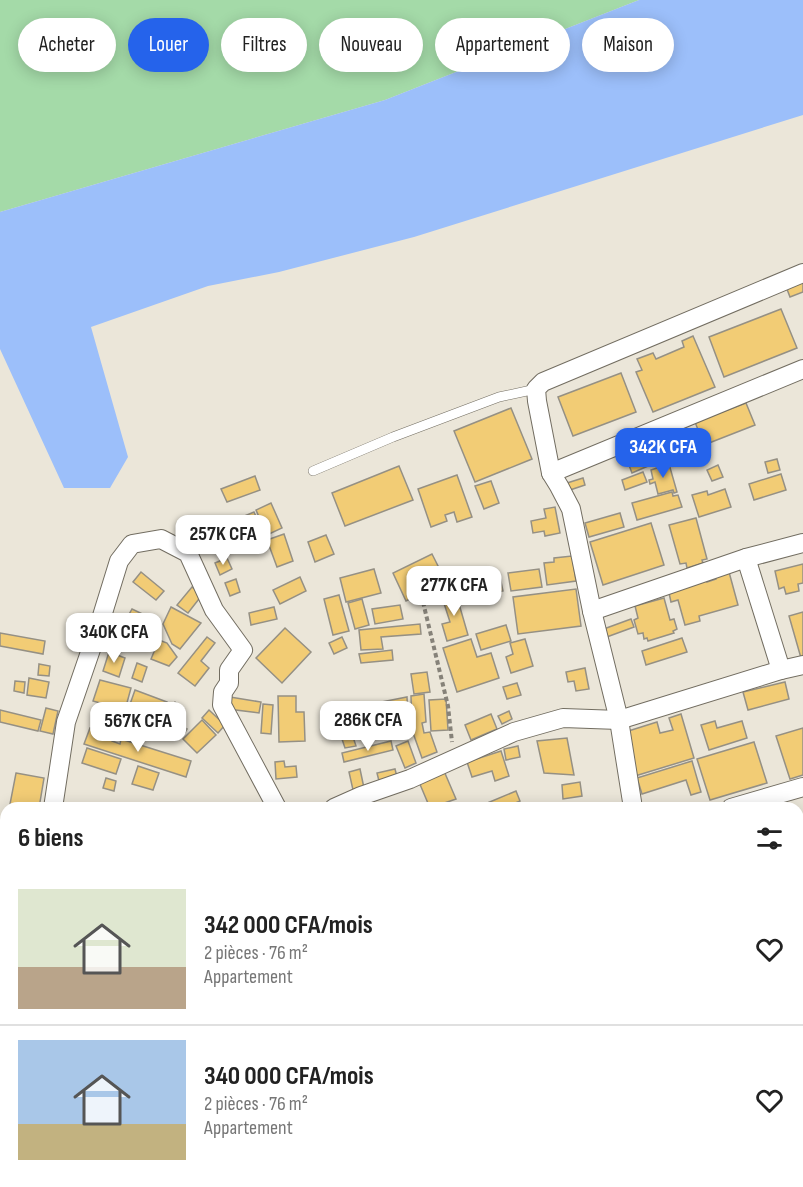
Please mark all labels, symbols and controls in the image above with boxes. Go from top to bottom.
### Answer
chip: Acheter [18,18,116,72]
chip: Louer [128,18,209,72]
chip: Filtres [221,18,307,72]
chip: Nouveau [319,18,423,72]
chip: Appartement [435,18,570,72]
chip: Maison [582,18,674,72]
pin: 342K CFA [601,428,725,479]
text: 342K CFA [629,435,697,459]
pin: 257K CFA [161,515,285,566]
text: 257K CFA [190,522,256,546]
pin: 277K CFA [392,566,516,617]
text: 277K CFA [420,573,488,597]
pin: 340K CFA [52,613,176,664]
text: 340K CFA [80,620,148,644]
pin: 286K CFA [306,701,430,752]
pin: 567K CFA [76,702,200,753]
text: 286K CFA [334,708,402,732]
text: 567K CFA [104,709,172,733]
icon: filters [753,822,786,855]
text: 6 biens [18,823,84,854]
text: 342 000 CFA/mois [204,910,373,941]
icon: home [66,913,138,985]
icon: heart [753,933,786,966]
text: 2 pièces · 76 m² [204,941,308,965]
text: Appartement [204,965,293,989]
text: 340 000 CFA/mois [204,1061,374,1092]
icon: home [66,1064,138,1136]
icon: heart [753,1084,786,1117]
text: 2 pièces · 76 m² [204,1092,308,1116]
text: Appartement [204,1116,293,1140]

